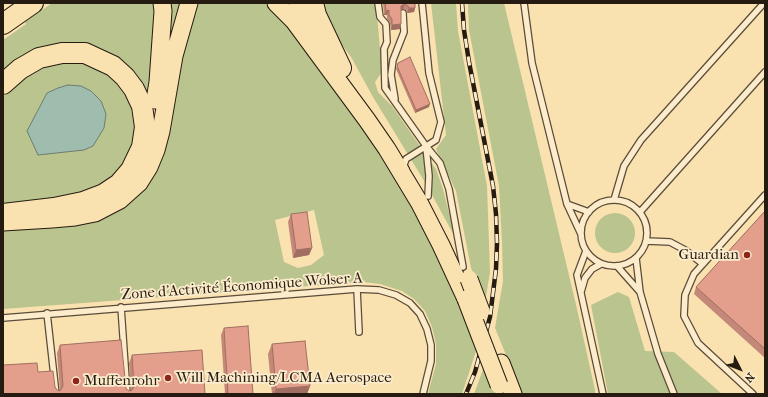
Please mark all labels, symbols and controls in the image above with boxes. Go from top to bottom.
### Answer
place label: Guardian [679,246,739,264]
marker: Guardian [742,250,752,260]
street label: Zone d'Activité Économique Wolser A [121,270,363,304]
north arrow [720,349,760,389]
place label: Will Machining/LCMA Aerospace [176,369,392,387]
text: N [742,370,757,385]
place label: Muffenrohr [84,372,160,390]
marker: Will Machining/LCMA Aerospace [163,373,173,383]
marker: Muffenrohr [71,376,81,386]

